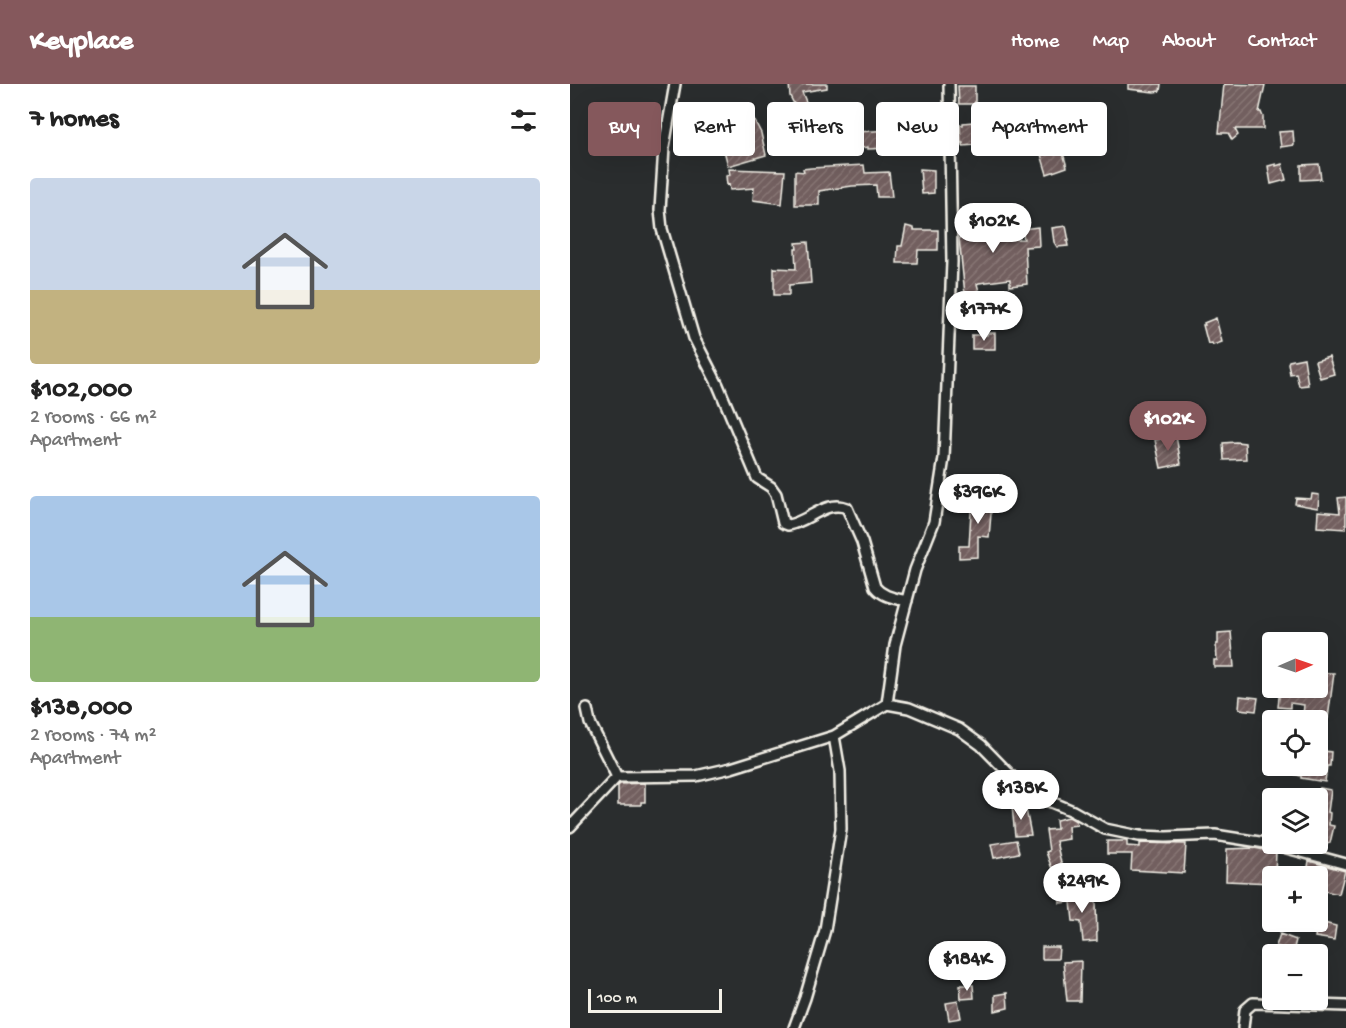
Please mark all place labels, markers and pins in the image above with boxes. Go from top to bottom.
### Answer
pin: $102K [951,203,1035,254]
pin: $177K [942,291,1026,342]
pin: $102K [1126,401,1210,452]
pin: $396K [936,474,1020,525]
pin: $138K [979,770,1063,821]
pin: $249K [1040,863,1124,914]
pin: $184K [925,941,1009,992]

